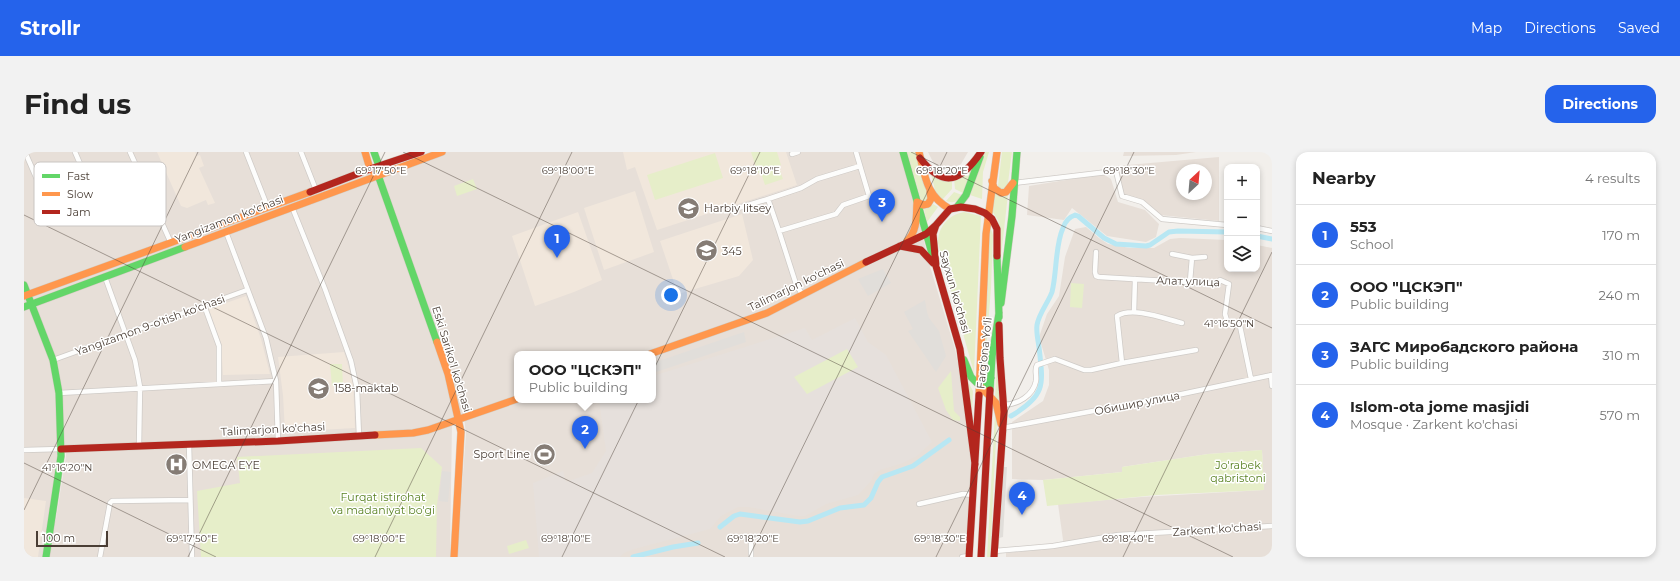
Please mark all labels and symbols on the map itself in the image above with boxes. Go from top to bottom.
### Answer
legend [34,162,166,226]
text: 69°17'50"E [355,164,407,177]
text: 69°18'00"E [542,164,595,177]
text: 69°18'10"E [730,164,780,177]
text: 69°18'20"E [916,164,968,177]
text: 69°18'30"E [1103,164,1155,177]
north arrow [1176,164,1212,200]
text: Fast [67,169,91,183]
text: Slow [67,187,93,201]
pin: 3 [869,189,895,222]
street label: Yangizamon ko'chasi [173,192,285,246]
school or university icon: Harbiy litsey [675,195,701,221]
place label: Harbiy litsey [704,201,771,215]
text: Jam [66,205,91,219]
pin: 1 [544,225,570,258]
school or university icon: 345 [694,238,720,264]
place label: 345 [722,244,742,258]
street label: Sayxun ko'chasi [936,249,974,335]
street label: Talimarjon ko'chasi [746,256,846,314]
street label: Алат улица [1156,273,1220,289]
your location [661,285,681,305]
street label: Yangizamon 9-o'tish ko'chasi [73,291,227,359]
street label: Eski Sariko'l ko'chasi [429,304,475,414]
street label: Farg'ona Yo'li [973,316,995,390]
text: 41°16'50"N [1204,317,1254,330]
school or university icon: 158-maktab [305,375,331,401]
place label: 158-maktab [334,381,398,395]
street label: Обишир улица [1093,388,1181,418]
pin: 2 [572,416,598,449]
street label: Talimarjon ko'chasi [220,419,326,439]
sports icon: Sport Line [532,441,558,467]
place label: Sport Line [473,447,530,461]
hospital icon: OMEGA EYE [164,452,190,478]
place label: OMEGA EYE [192,458,260,472]
park label: Jo'rabek qabristoni [1210,458,1266,485]
text: 41°16'20"N [42,461,92,474]
pin: 4 [1009,482,1035,515]
park label: Furqat istirohat va madaniyat bo'gi [331,490,435,517]
street label: Zarkent ko'chasi [1172,519,1262,539]
scale bar [36,529,108,548]
text: 69°17'50"E [166,532,218,545]
text: 69°18'00"E [353,532,406,545]
text: 69°18'10"E [541,532,591,545]
text: 69°18'20"E [727,532,779,545]
text: 69°18'30"E [914,532,966,545]
text: 69°18'40"E [1102,532,1154,545]

